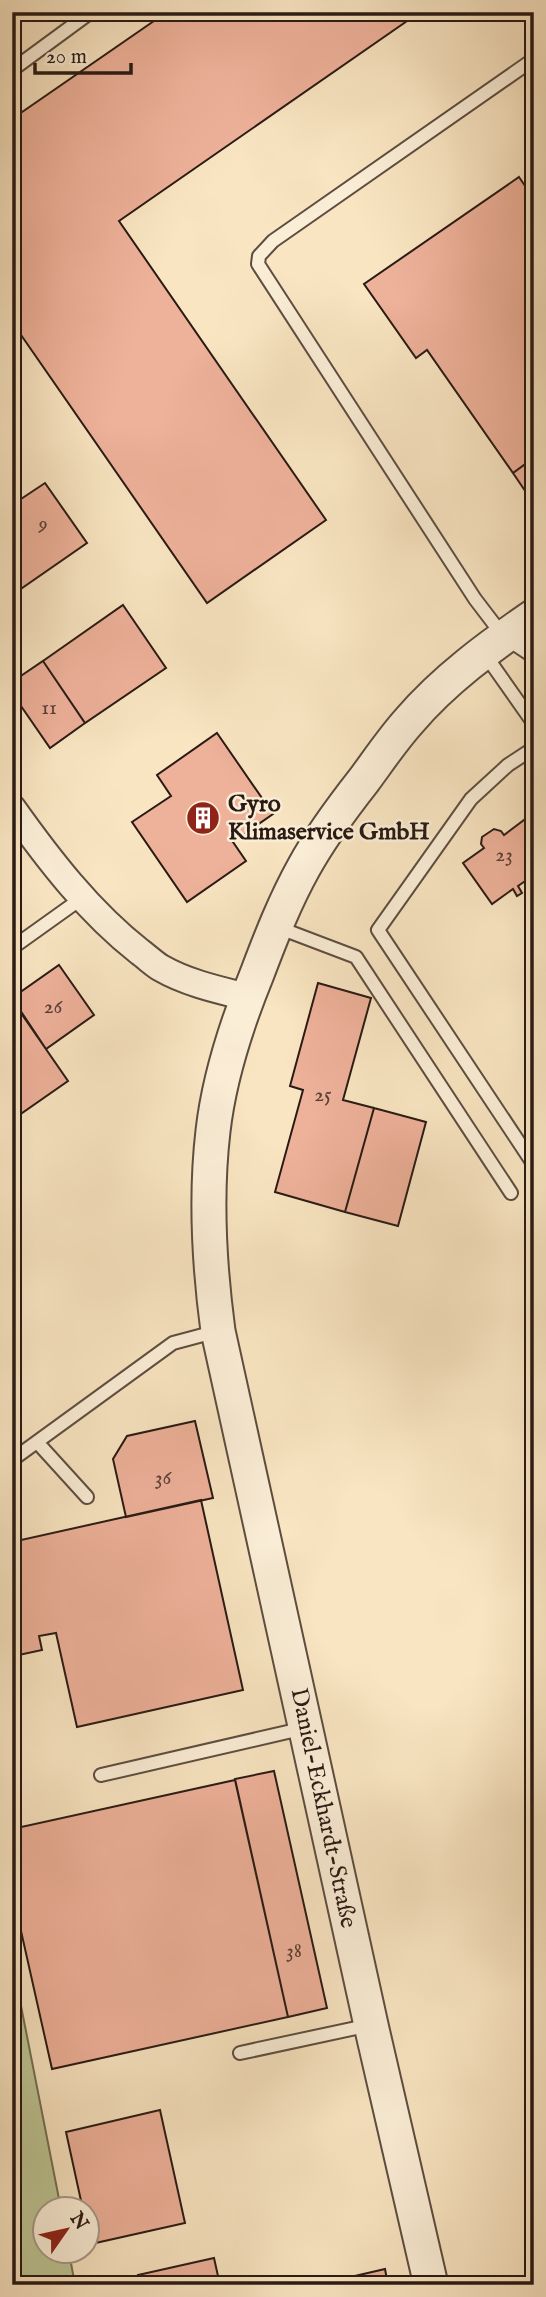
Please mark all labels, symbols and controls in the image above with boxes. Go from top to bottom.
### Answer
scale bar [35,32,131,76]
text: 20 m [46,44,87,71]
house number: 9 [37,511,48,538]
house number: 11 [41,695,57,722]
place label: Gyro Klimaservice GmbH [228,789,430,848]
building icon: Gyro Klimaservice GmbH [184,799,222,837]
house number: 23 [495,842,513,869]
house number: 26 [44,994,63,1021]
house number: 25 [314,1082,332,1109]
house number: 36 [155,1465,172,1492]
street label: Daniel-Eckhardt-Straße [282,1685,364,1931]
house number: 38 [286,1938,302,1965]
north arrow [32,2196,102,2266]
text: N [63,2207,93,2236]

